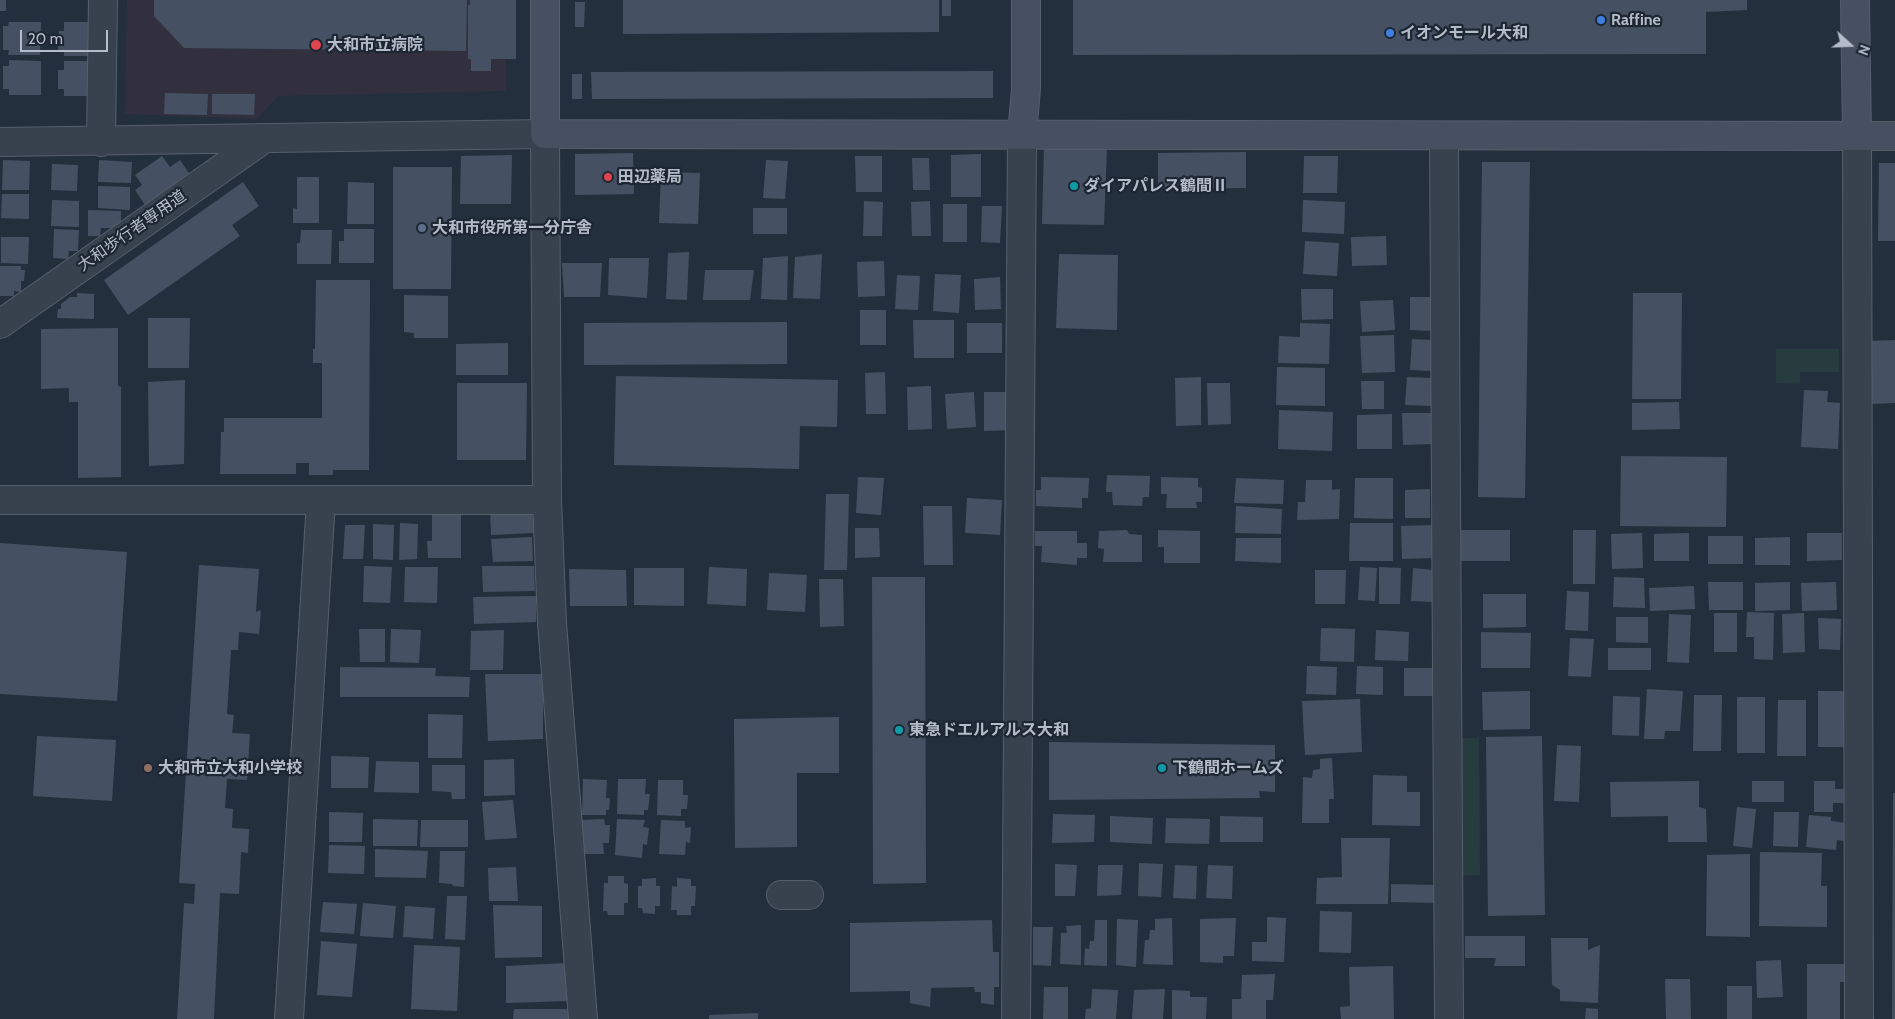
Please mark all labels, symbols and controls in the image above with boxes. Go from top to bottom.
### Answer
place label: Raffine [1611,10,1661,30]
marker: Raffine [1595,14,1607,26]
scale bar [22,20,110,52]
north arrow [1825,20,1875,70]
place label: イオンモール大和 [1400,23,1528,43]
marker: イオンモール大和 [1384,27,1396,39]
text: 20 m [28,30,63,48]
place label: 大和市立病院 [327,35,423,55]
marker: 大和市立病院 [309,38,323,52]
text: N [1854,42,1874,58]
place label: 田辺薬局 [618,167,682,187]
marker: 田辺薬局 [602,171,614,183]
place label: ダイアパレス鶴間Ⅱ [1084,176,1228,196]
marker: ダイアパレス鶴間Ⅱ [1068,180,1080,192]
street label: 大和歩行者専用道 [74,186,190,276]
place label: 大和市役所第一分庁舎 [432,218,592,238]
marker: 大和市役所第一分庁舎 [416,222,428,234]
place label: 東急ドエルアルス大和 [909,720,1069,740]
marker: 東急ドエルアルス大和 [893,724,905,736]
place label: 大和市立大和小学校 [158,758,302,778]
place label: 下鶴間ホームズ [1172,758,1284,778]
marker: 大和市立大和小学校 [142,762,154,774]
marker: 下鶴間ホームズ [1156,762,1168,774]

